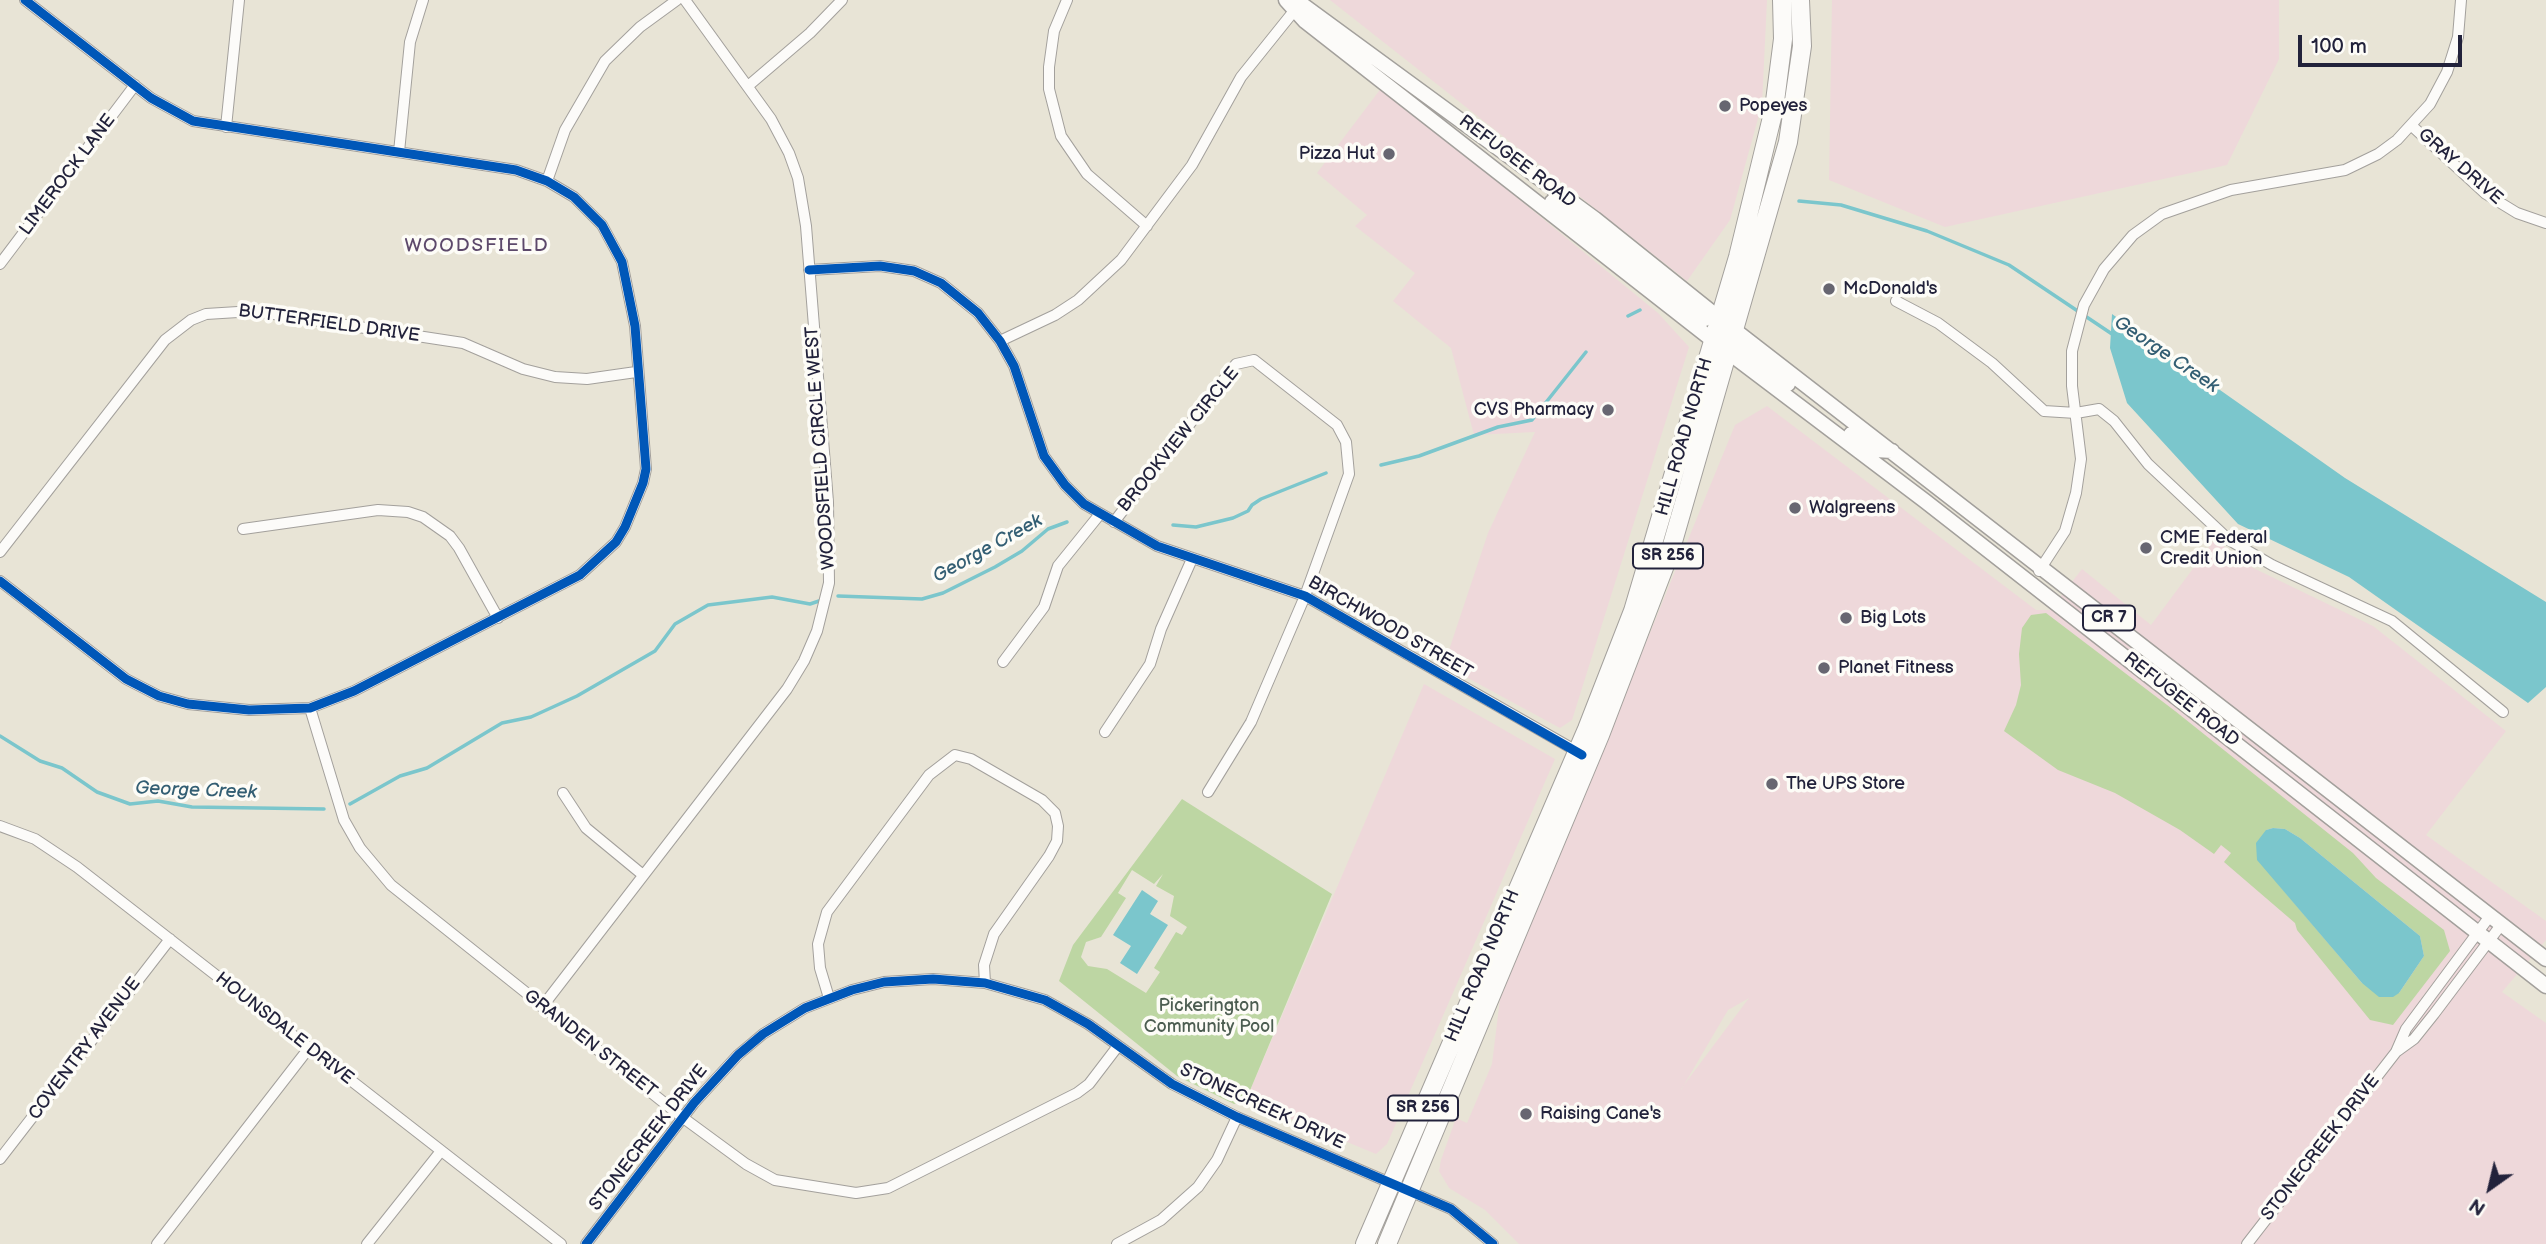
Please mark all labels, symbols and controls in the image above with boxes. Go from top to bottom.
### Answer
scale bar [2301,21,2466,65]
text: 100 m [2311,34,2367,59]
place label: Popeyes [1739,95,1807,117]
marker: Popeyes [1717,98,1733,114]
street label: LIMEROCK LANE [16,110,120,240]
street label: REFUGEE ROAD [1454,111,1580,213]
street label: GRAY DRIVE [2413,124,2507,210]
place label: Pizza Hut [1299,143,1375,165]
marker: Pizza Hut [1381,146,1397,162]
district label: WOODSFIELD [406,235,548,257]
place label: McDonald's [1843,278,1937,300]
marker: McDonald's [1821,281,1837,297]
street label: BUTTERFIELD DRIVE [237,301,421,347]
water label: George Creek [2109,312,2223,398]
street label: WOODSFIELD CIRCLE WEST [802,326,840,570]
street label: HILL ROAD NORTH [1652,356,1718,518]
street label: BROOKVIEW CIRCLE [1114,363,1244,517]
place label: CVS Pharmacy [1474,399,1594,421]
marker: CVS Pharmacy [1600,402,1616,418]
place label: Walgreens [1809,497,1895,519]
marker: Walgreens [1787,500,1803,516]
water label: George Creek [929,510,1047,588]
place label: CME Federal Credit Union [2160,527,2267,570]
marker: CME Federal Credit Union [2138,540,2154,556]
road number: SR 256 [1633,544,1703,568]
street label: BIRCHWOOD STREET [1304,572,1476,684]
road number: CR 7 [2083,606,2135,631]
place label: Big Lots [1860,607,1926,629]
marker: Big Lots [1838,610,1854,626]
street label: REFUGEE ROAD [2119,648,2243,752]
place label: Planet Fitness [1838,657,1954,679]
marker: Planet Fitness [1816,660,1832,676]
place label: The UPS Store [1786,773,1905,795]
marker: The UPS Store [1764,776,1780,792]
water label: George Creek [135,777,257,805]
street label: HILL ROAD NORTH [1441,887,1525,1045]
street label: HOUNSDALE DRIVE [211,968,357,1090]
street label: COVENTRY AVENUE [24,974,146,1124]
street label: GRANDEN STREET [519,985,661,1103]
park label: Pickerington Community Pool [1144,995,1274,1038]
street label: STONECREEK DRIVE [1176,1059,1348,1155]
street label: STONECREEK DRIVE [585,1061,713,1215]
street label: STONECREEK DRIVE [2257,1071,2385,1225]
road number: SR 256 [1388,1096,1458,1120]
place label: Raising Cane's [1540,1103,1661,1125]
marker: Raising Cane's [1518,1106,1534,1122]
north arrow [2455,1153,2525,1223]
text: N [2466,1192,2490,1219]

